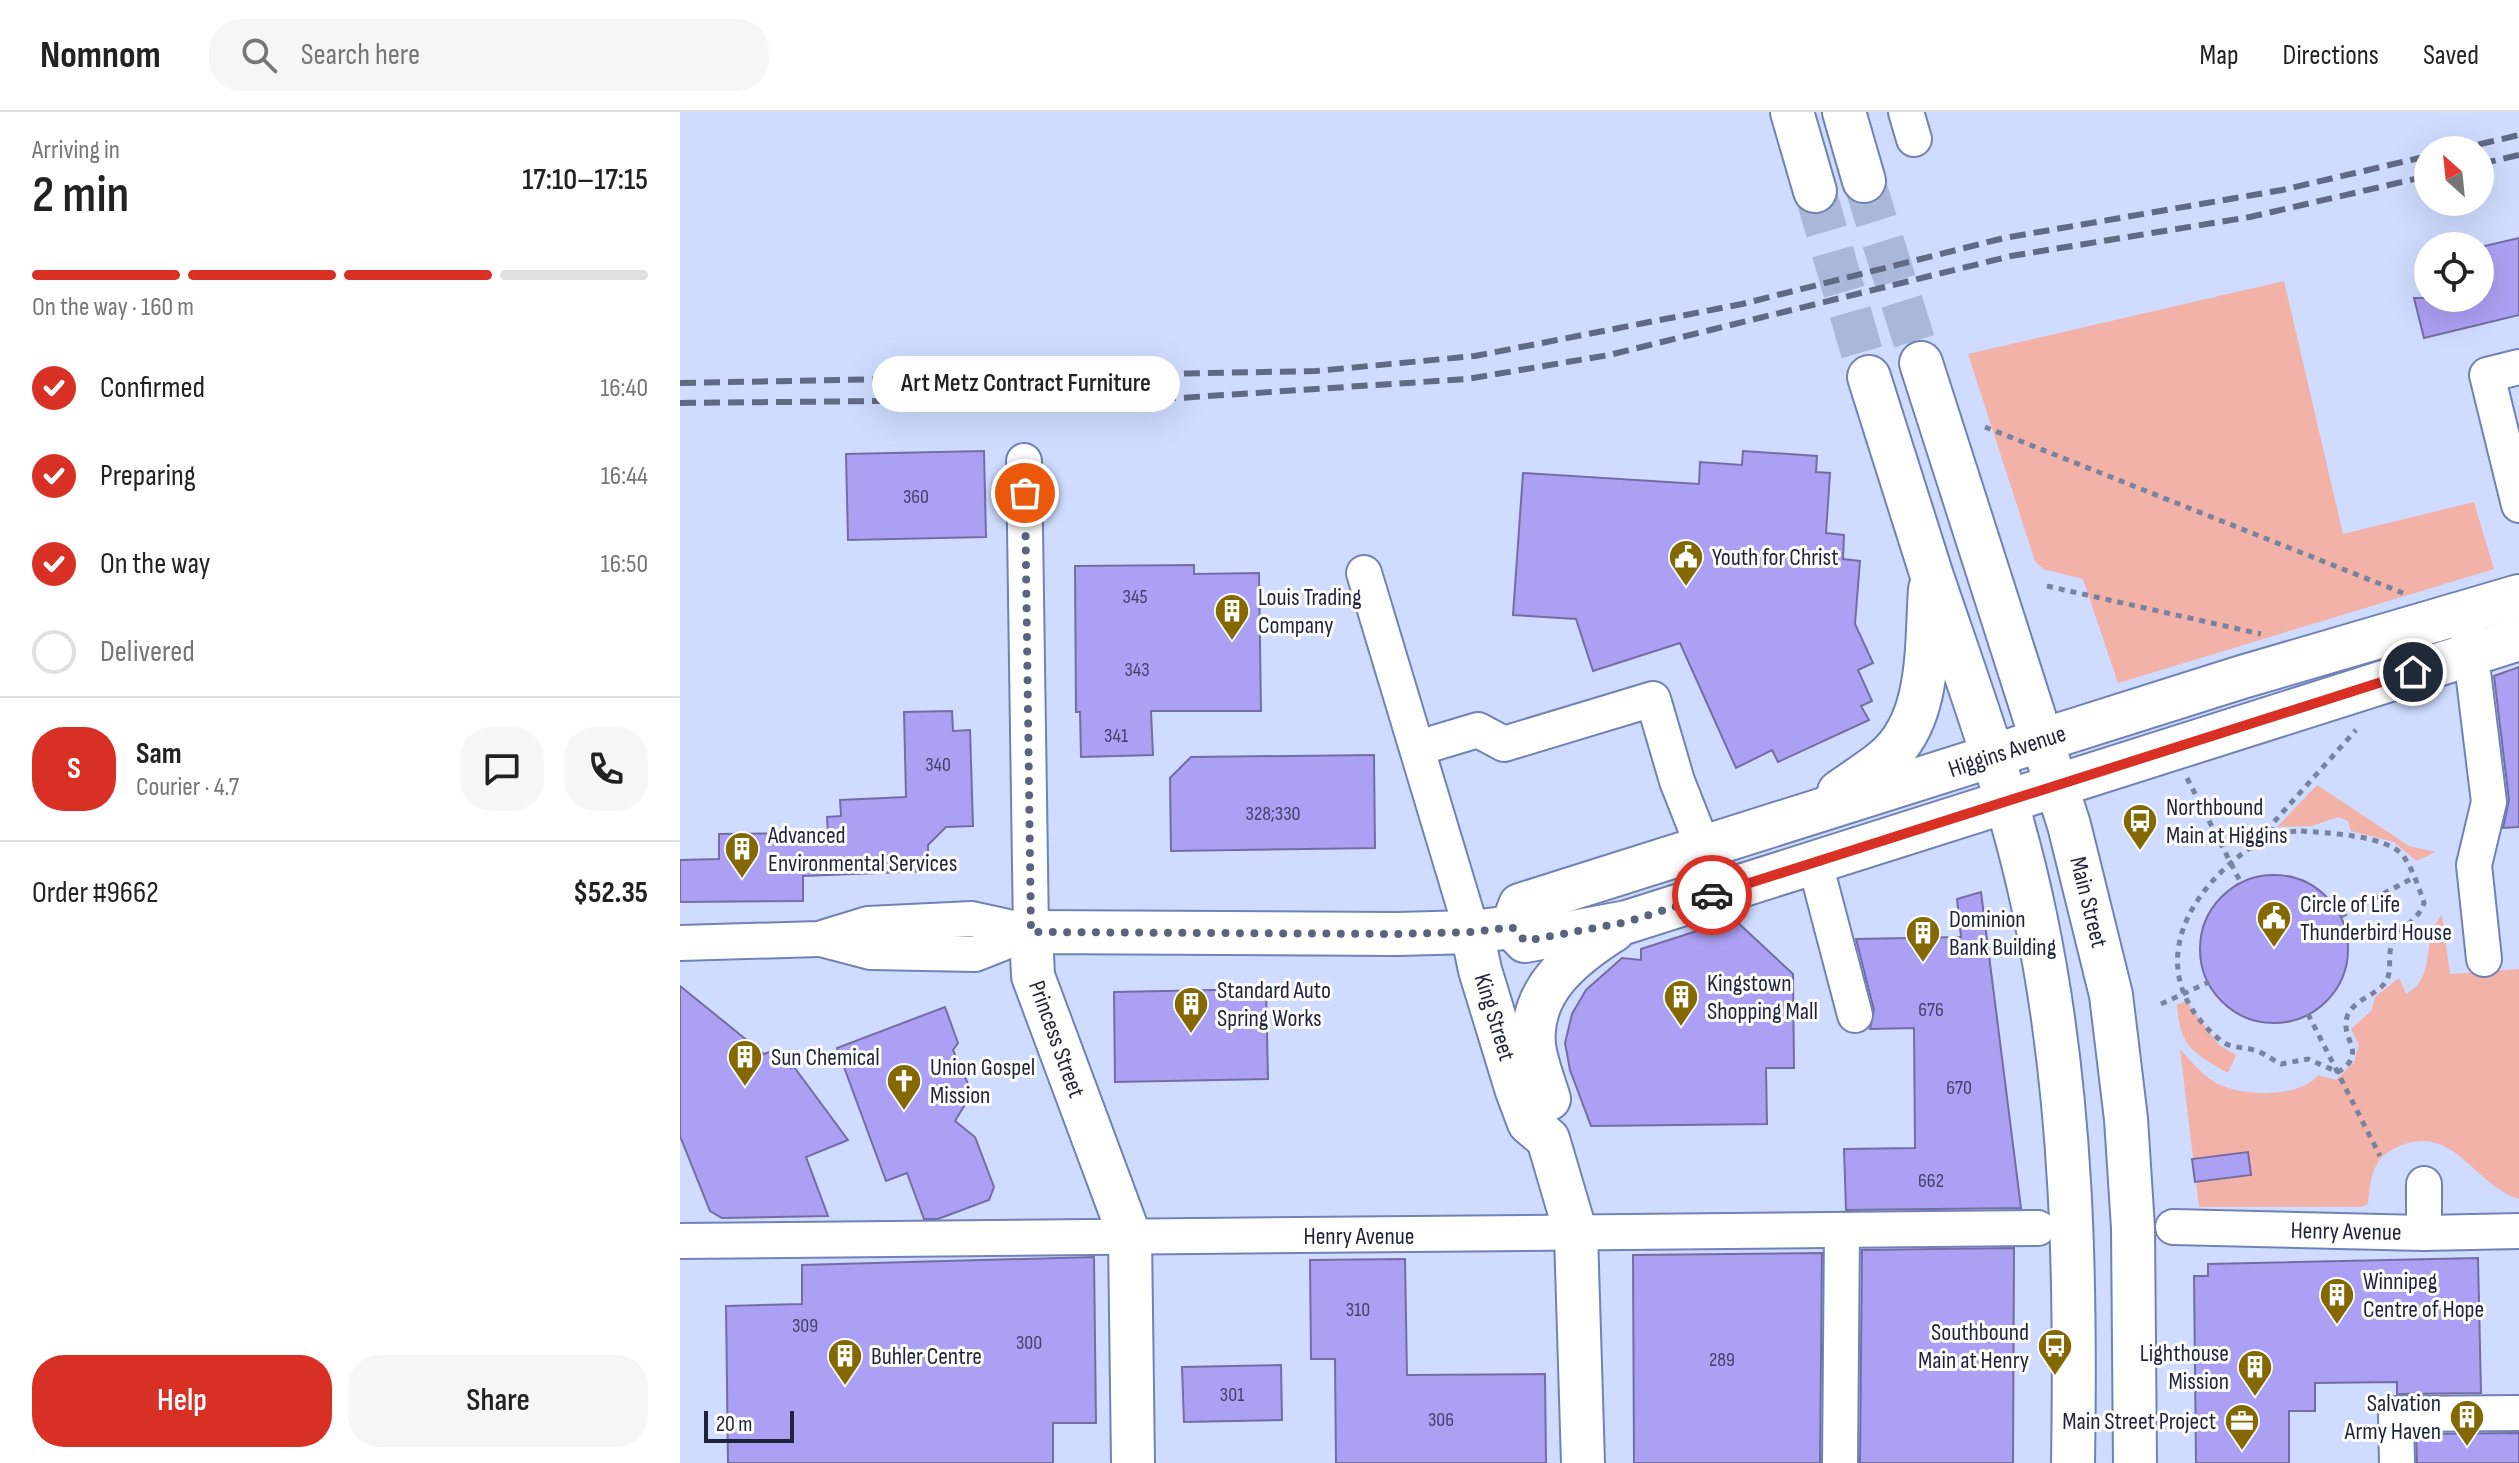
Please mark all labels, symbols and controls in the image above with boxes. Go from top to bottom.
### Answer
search box [209,19,769,91]
text: Nomnom [40,33,161,78]
icon: search [237,33,281,77]
text: Search here [301,37,420,73]
text: Map [2200,39,2239,72]
text: Directions [2283,39,2379,72]
text: Saved [2423,39,2479,72]
text: Arriving in [32,135,120,166]
north arrow [2414,136,2494,216]
map controls [2414,136,2494,312]
text: 17:10–17:15 [522,162,648,198]
text: 2 min [32,164,129,227]
button: locate [2414,232,2494,312]
text: On the way · 160 m [32,292,194,323]
callout: Art Metz Contract Furniture [871,357,1179,413]
icon: check [32,366,76,410]
text: Art Metz Contract Furniture [901,368,1151,399]
text: Confirmed [100,370,205,406]
text: 16:40 [600,373,648,404]
icon: check [32,454,76,498]
text: Preparing [100,458,196,494]
pin [991,459,1059,527]
text: 16:44 [601,461,648,492]
icon: bag [1003,471,1047,515]
house number: 360 [903,485,929,509]
public building icon: Youth for Christ [1667,538,1705,588]
icon: check [32,542,76,586]
place label: Youth for Christ [1712,543,1838,572]
text: On the way [100,546,210,582]
text: 16:50 [601,549,648,580]
place label: Louis Trading Company [1258,583,1362,640]
house number: 345 [1123,585,1147,609]
building icon: Louis Trading Company [1213,592,1251,642]
text: Delivered [100,634,195,670]
pin [2379,638,2447,706]
icon: home [2391,650,2435,694]
house number: 343 [1124,658,1150,682]
street label: Higgins Avenue [1945,719,2069,784]
house number: 341 [1104,724,1128,748]
button: chat [460,727,544,811]
button: phone [564,727,648,811]
text: Sam [136,736,182,772]
text: S [67,751,81,787]
house number: 340 [925,753,951,777]
text: Courier · 4.7 [136,772,239,803]
place label: Northbound Main at Higgins [2166,793,2288,850]
house number: 328;330 [1246,802,1301,826]
bus stop icon: Northbound Main at Higgins [2121,802,2159,852]
place label: Advanced Environmental Services [767,821,957,878]
building icon: Advanced Environmental Services [723,830,761,880]
street label: Main Street [2063,854,2114,951]
courier [1672,855,1752,935]
icon: car [1690,873,1734,917]
text: Order #9662 [32,875,159,911]
text: $52.35 [573,875,648,911]
place label: Circle of Life Thunderbird House [2300,890,2452,947]
public building icon: Circle of Life Thunderbird House [2255,899,2293,949]
place label: Dominion Bank Building [1949,905,2056,962]
building icon: Dominion Bank Building [1904,914,1942,964]
place label: Kingstown Shopping Mall [1707,969,1818,1026]
street label: King Street [1468,970,1522,1064]
place label: Standard Auto Spring Works [1217,976,1331,1033]
street label: Princess Street [1022,977,1091,1102]
building icon: Kingstown Shopping Mall [1662,978,1700,1028]
building icon: Standard Auto Spring Works [1172,985,1210,1035]
house number: 676 [1918,998,1944,1022]
building icon: Sun Chemical [726,1038,764,1088]
place label: Sun Chemical [771,1043,880,1072]
place label: Union Gospel Mission [930,1053,1035,1110]
church icon: Union Gospel Mission [885,1062,923,1112]
house number: 670 [1946,1076,1972,1100]
house number: 662 [1918,1169,1944,1193]
street label: Henry Avenue [2290,1216,2402,1247]
street label: Henry Avenue [1304,1222,1414,1251]
place label: Winnipeg Centre of Hope [2363,1267,2484,1324]
building icon: Winnipeg Centre of Hope [2318,1276,2356,1326]
house number: 310 [1346,1298,1370,1322]
house number: 309 [792,1314,818,1338]
place label: Southbound Main at Henry [1918,1318,2029,1375]
bus stop icon: Southbound Main at Henry [2036,1327,2074,1377]
house number: 300 [1016,1331,1042,1355]
building icon: Buhler Centre [826,1337,864,1387]
place label: Lighthouse Mission [2140,1339,2229,1396]
place label: Buhler Centre [871,1342,982,1371]
house number: 289 [1709,1348,1735,1372]
building icon: Lighthouse Mission [2236,1348,2274,1398]
button: Help [32,1355,332,1447]
button: Share [348,1355,648,1447]
house number: 301 [1220,1383,1244,1407]
place label: Salvation Army Haven [2344,1389,2441,1446]
building icon: Salvation Army Haven [2448,1398,2486,1448]
office icon: Main Street Project [2223,1402,2261,1452]
scale bar [704,1407,794,1443]
place label: Main Street Project [2062,1407,2216,1436]
house number: 306 [1428,1408,1454,1432]
text: 20 m [716,1411,753,1438]

